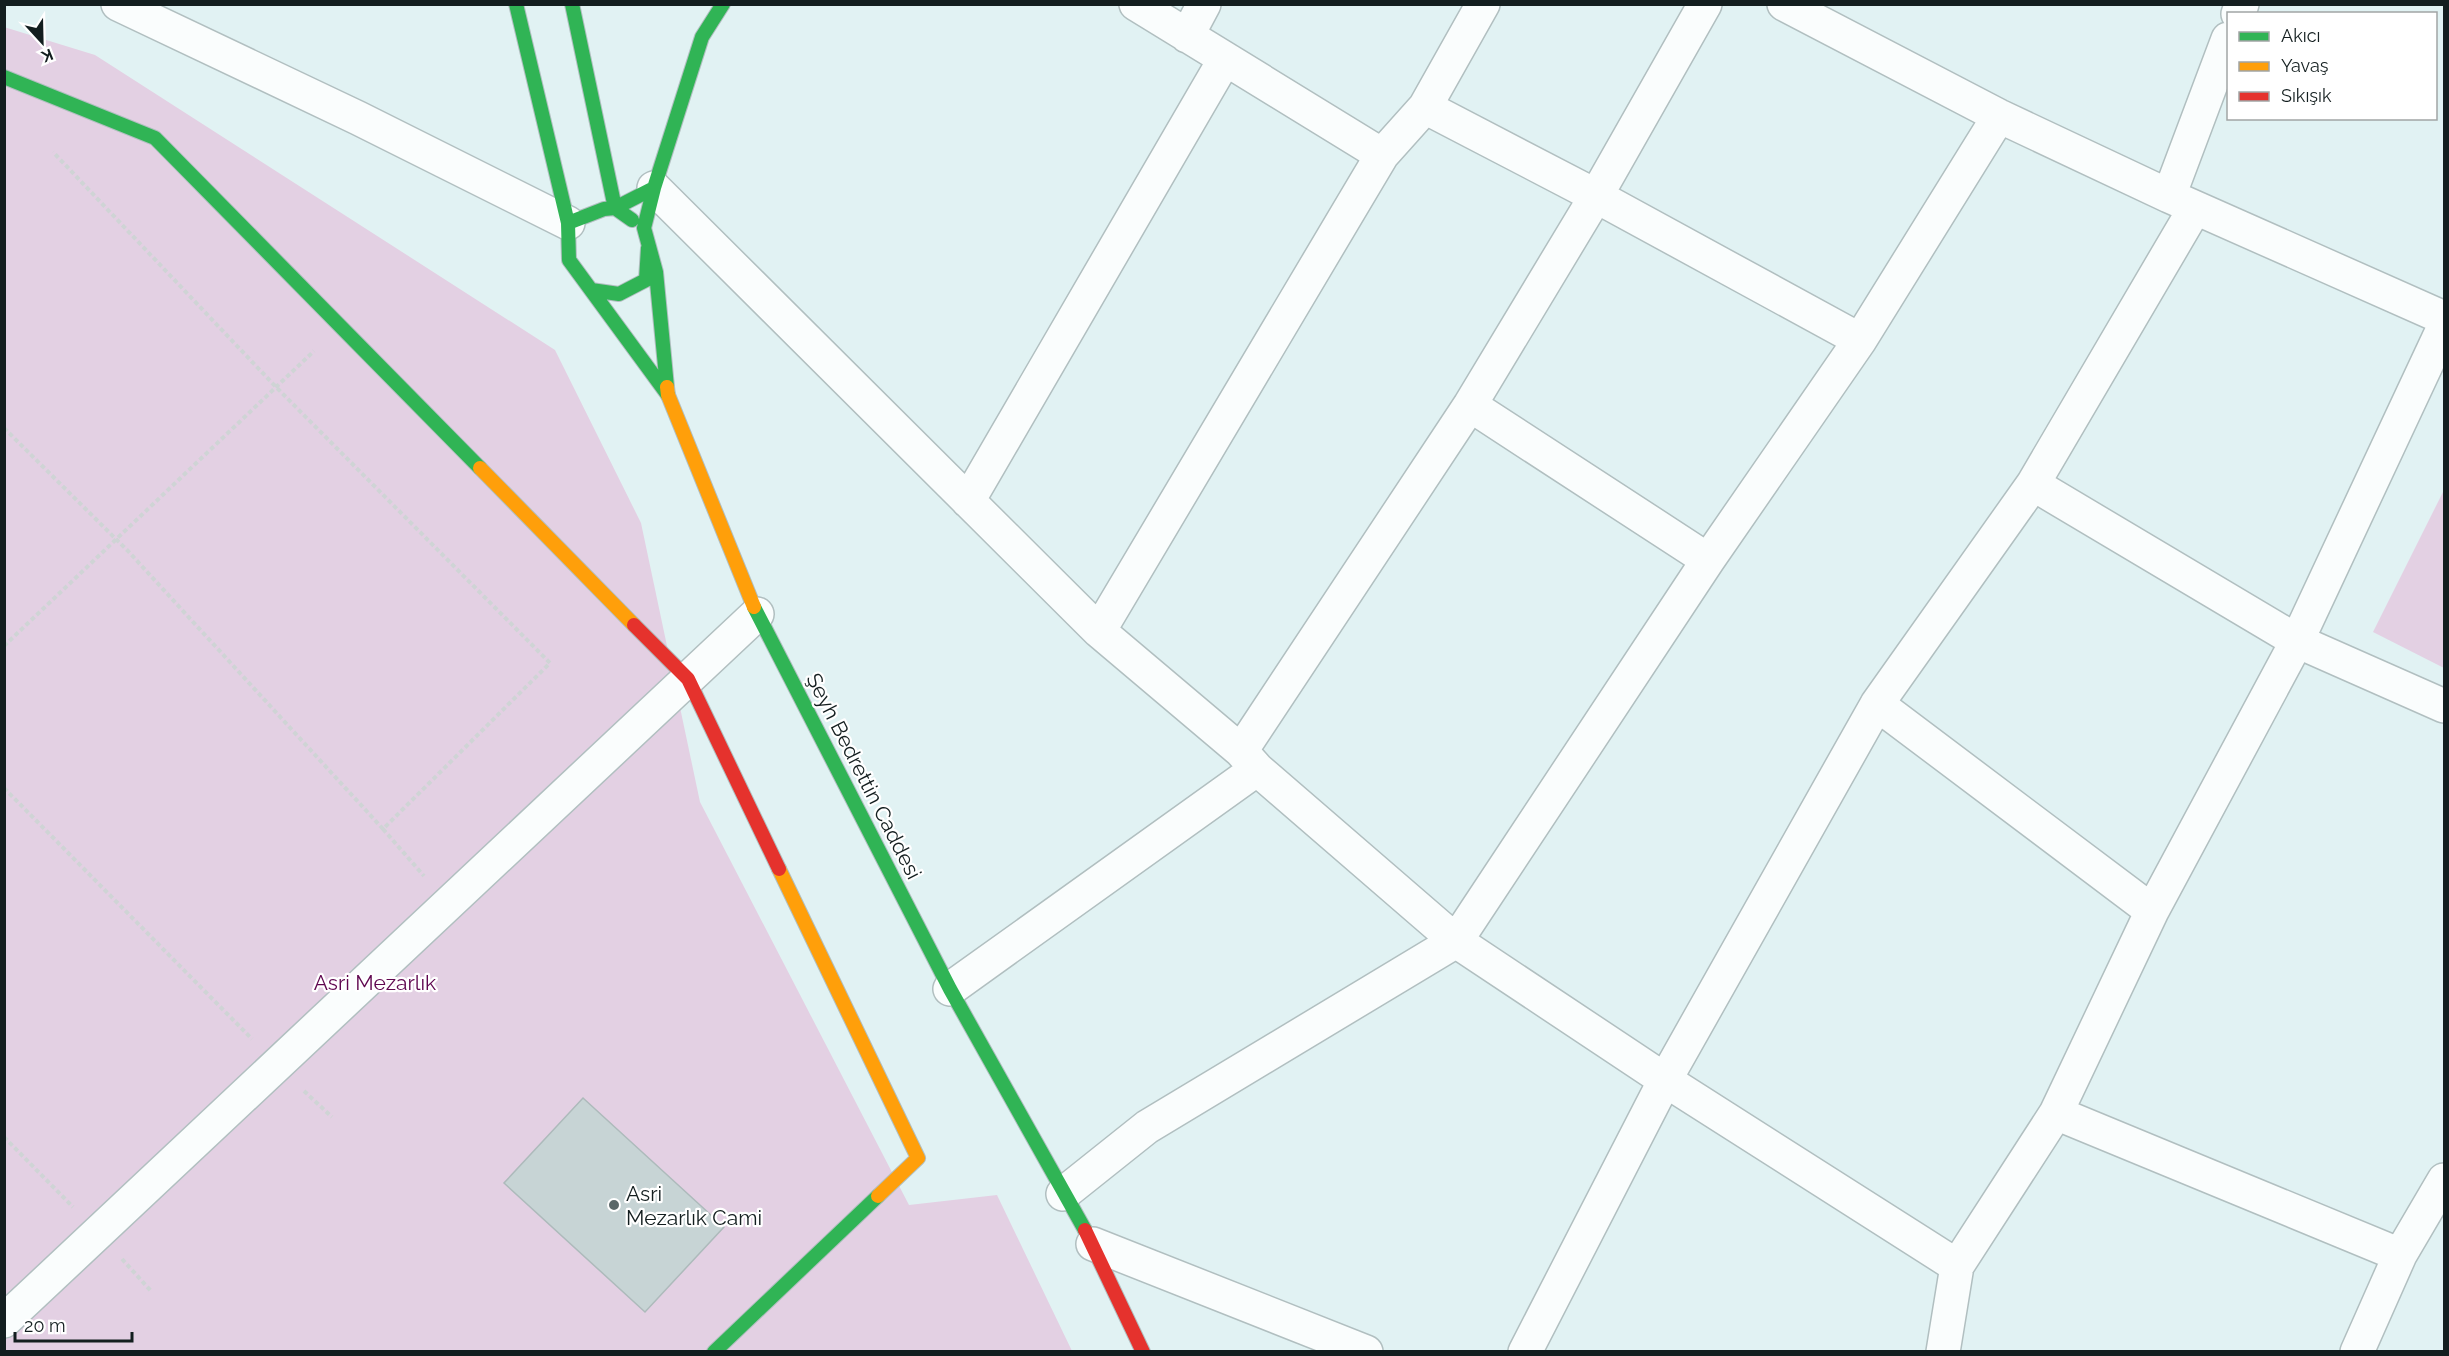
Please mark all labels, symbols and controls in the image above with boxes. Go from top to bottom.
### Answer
north arrow [12,12,72,72]
legend [2227,12,2437,120]
text: Akıcı [2281,25,2320,46]
text: K [39,45,56,66]
text: Yavaş [2281,55,2329,76]
text: Sıkışık [2281,85,2332,106]
street label: Şeyh Bedrettin Caddesi [801,669,927,883]
park label: Asri Mezarlık [314,970,436,995]
place label: Asri Mezarlık Cami [626,1181,762,1230]
marker: Asri Mezarlık Cami [607,1198,621,1212]
scale bar [15,1305,132,1343]
text: 20 m [24,1315,66,1336]

